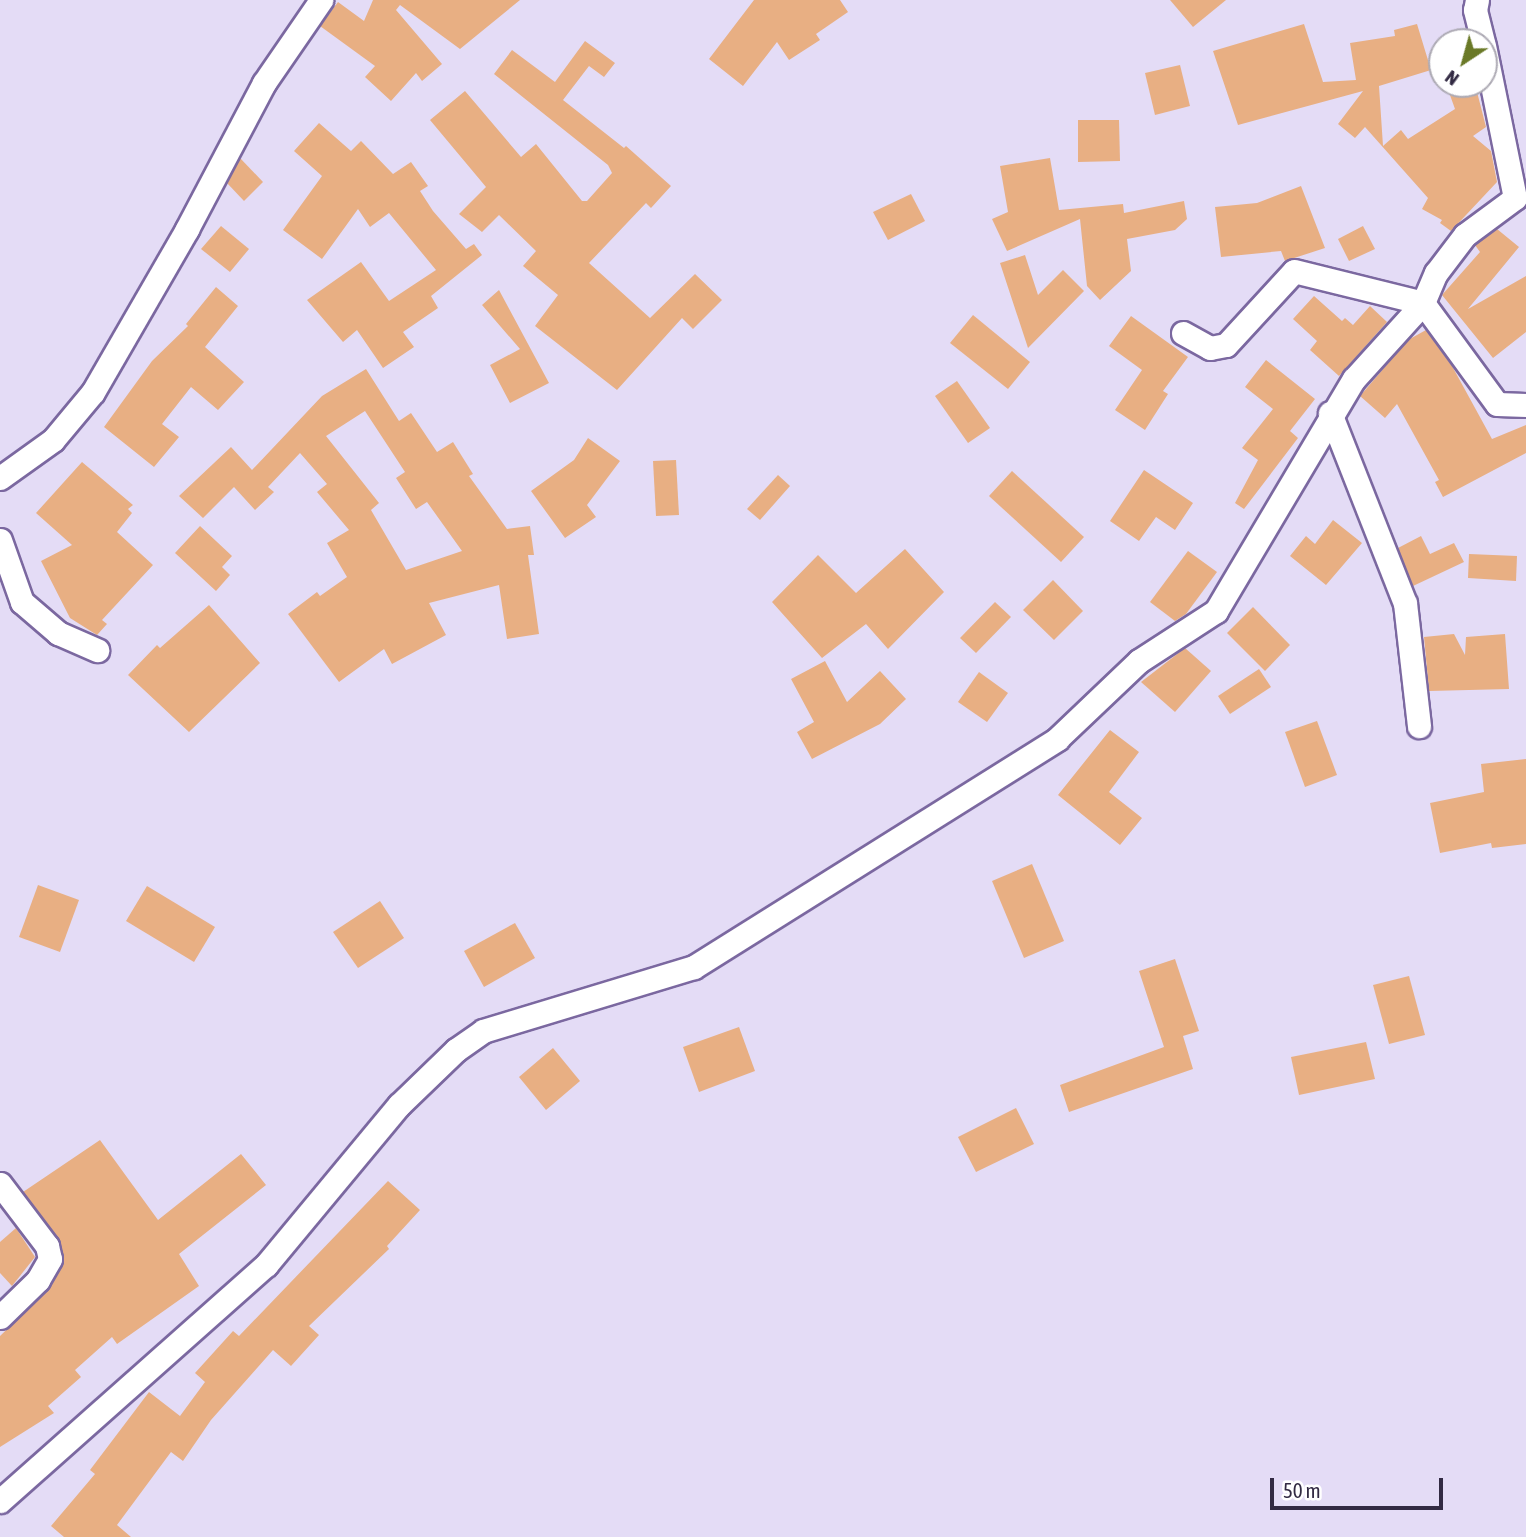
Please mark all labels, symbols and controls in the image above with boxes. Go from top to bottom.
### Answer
north arrow [1428,28,1498,98]
text: N [1441,66,1463,91]
scale bar [1274,1464,1447,1508]
text: 50 m [1283,1478,1321,1502]

